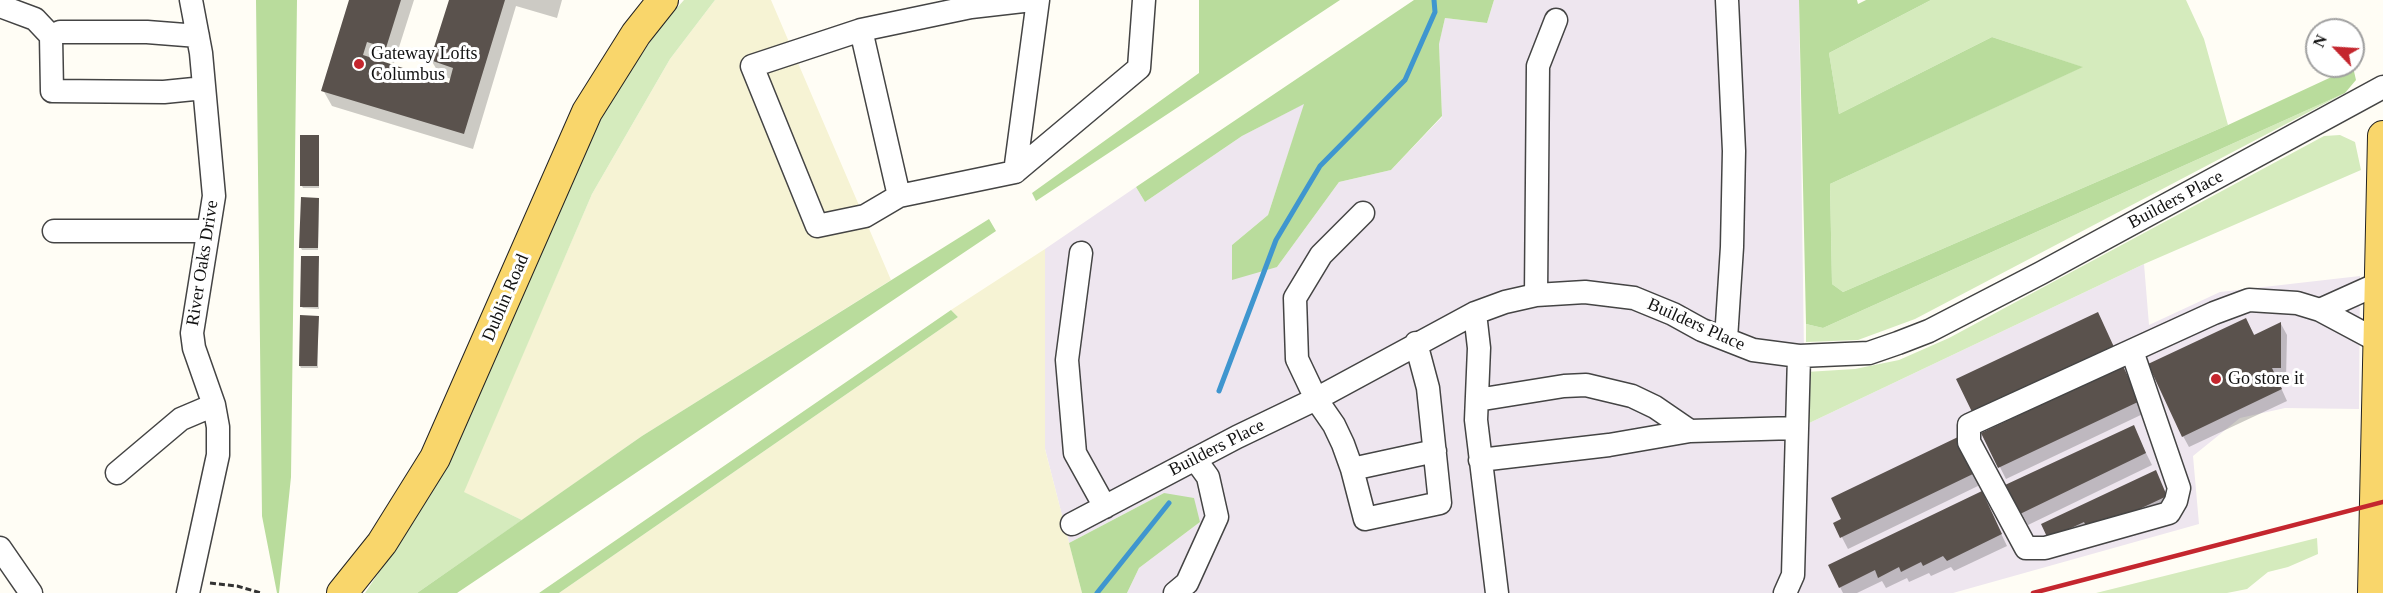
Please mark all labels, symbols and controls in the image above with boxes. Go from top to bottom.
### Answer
north arrow [2305,18,2365,78]
text: N [2310,32,2330,50]
place label: Gateway Lofts Columbus [371,43,477,86]
marker: Gateway Lofts Columbus [352,57,366,71]
street label: Builders Place [2125,166,2227,234]
street label: River Oaks Drive [182,199,224,327]
street label: Dublin Road [478,251,534,345]
street label: Builders Place [1644,294,1748,356]
place label: Go store it [2228,368,2304,390]
marker: Go store it [2209,372,2223,386]
street label: Builders Place [1166,415,1268,481]

